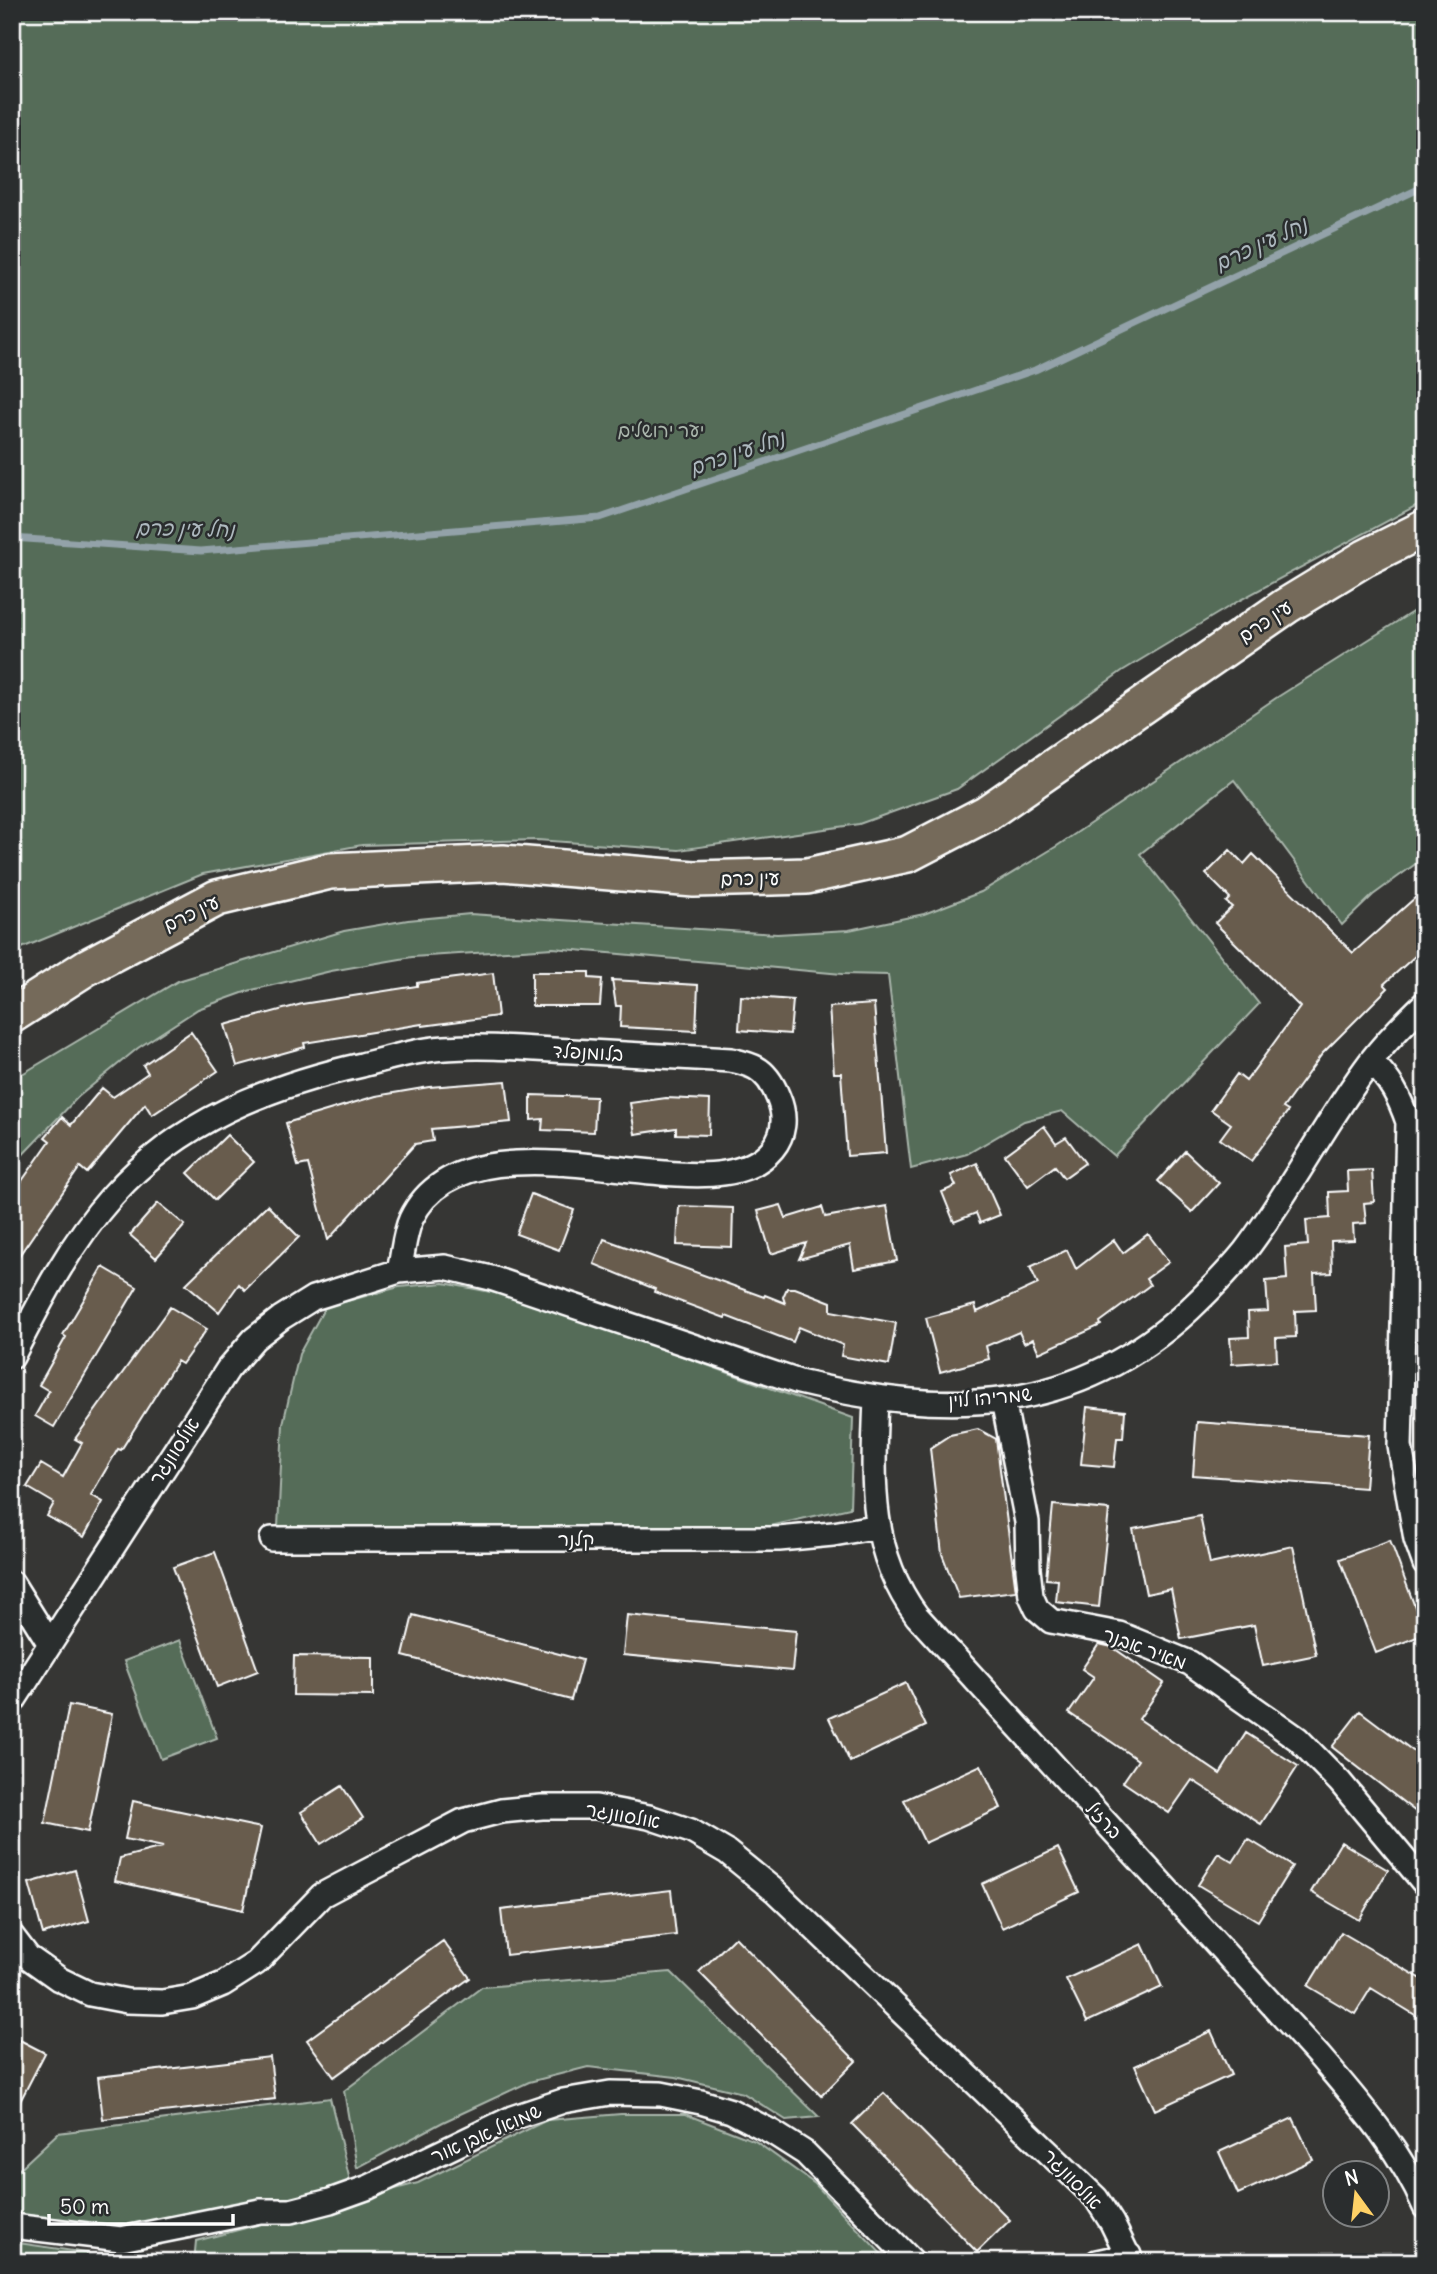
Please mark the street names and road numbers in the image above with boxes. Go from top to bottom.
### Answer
street label: עין כרם [1234,594,1296,648]
street label: עין כרם [720,865,780,891]
street label: עין כרם [159,889,223,937]
street label: בלומנפלד [552,1038,624,1066]
street label: שמריהו לוין [947,1381,1033,1413]
street label: אולסוונגר [143,1413,205,1489]
street label: קלנר [558,1527,594,1552]
street label: מאיר אבנר [1100,1622,1190,1674]
street label: ברזיל [1081,1796,1127,1844]
street label: אולסוונגר [584,1797,662,1833]
street label: שמואל אבן אור [427,2098,546,2169]
street label: אולסוונגר [1038,2144,1108,2214]

